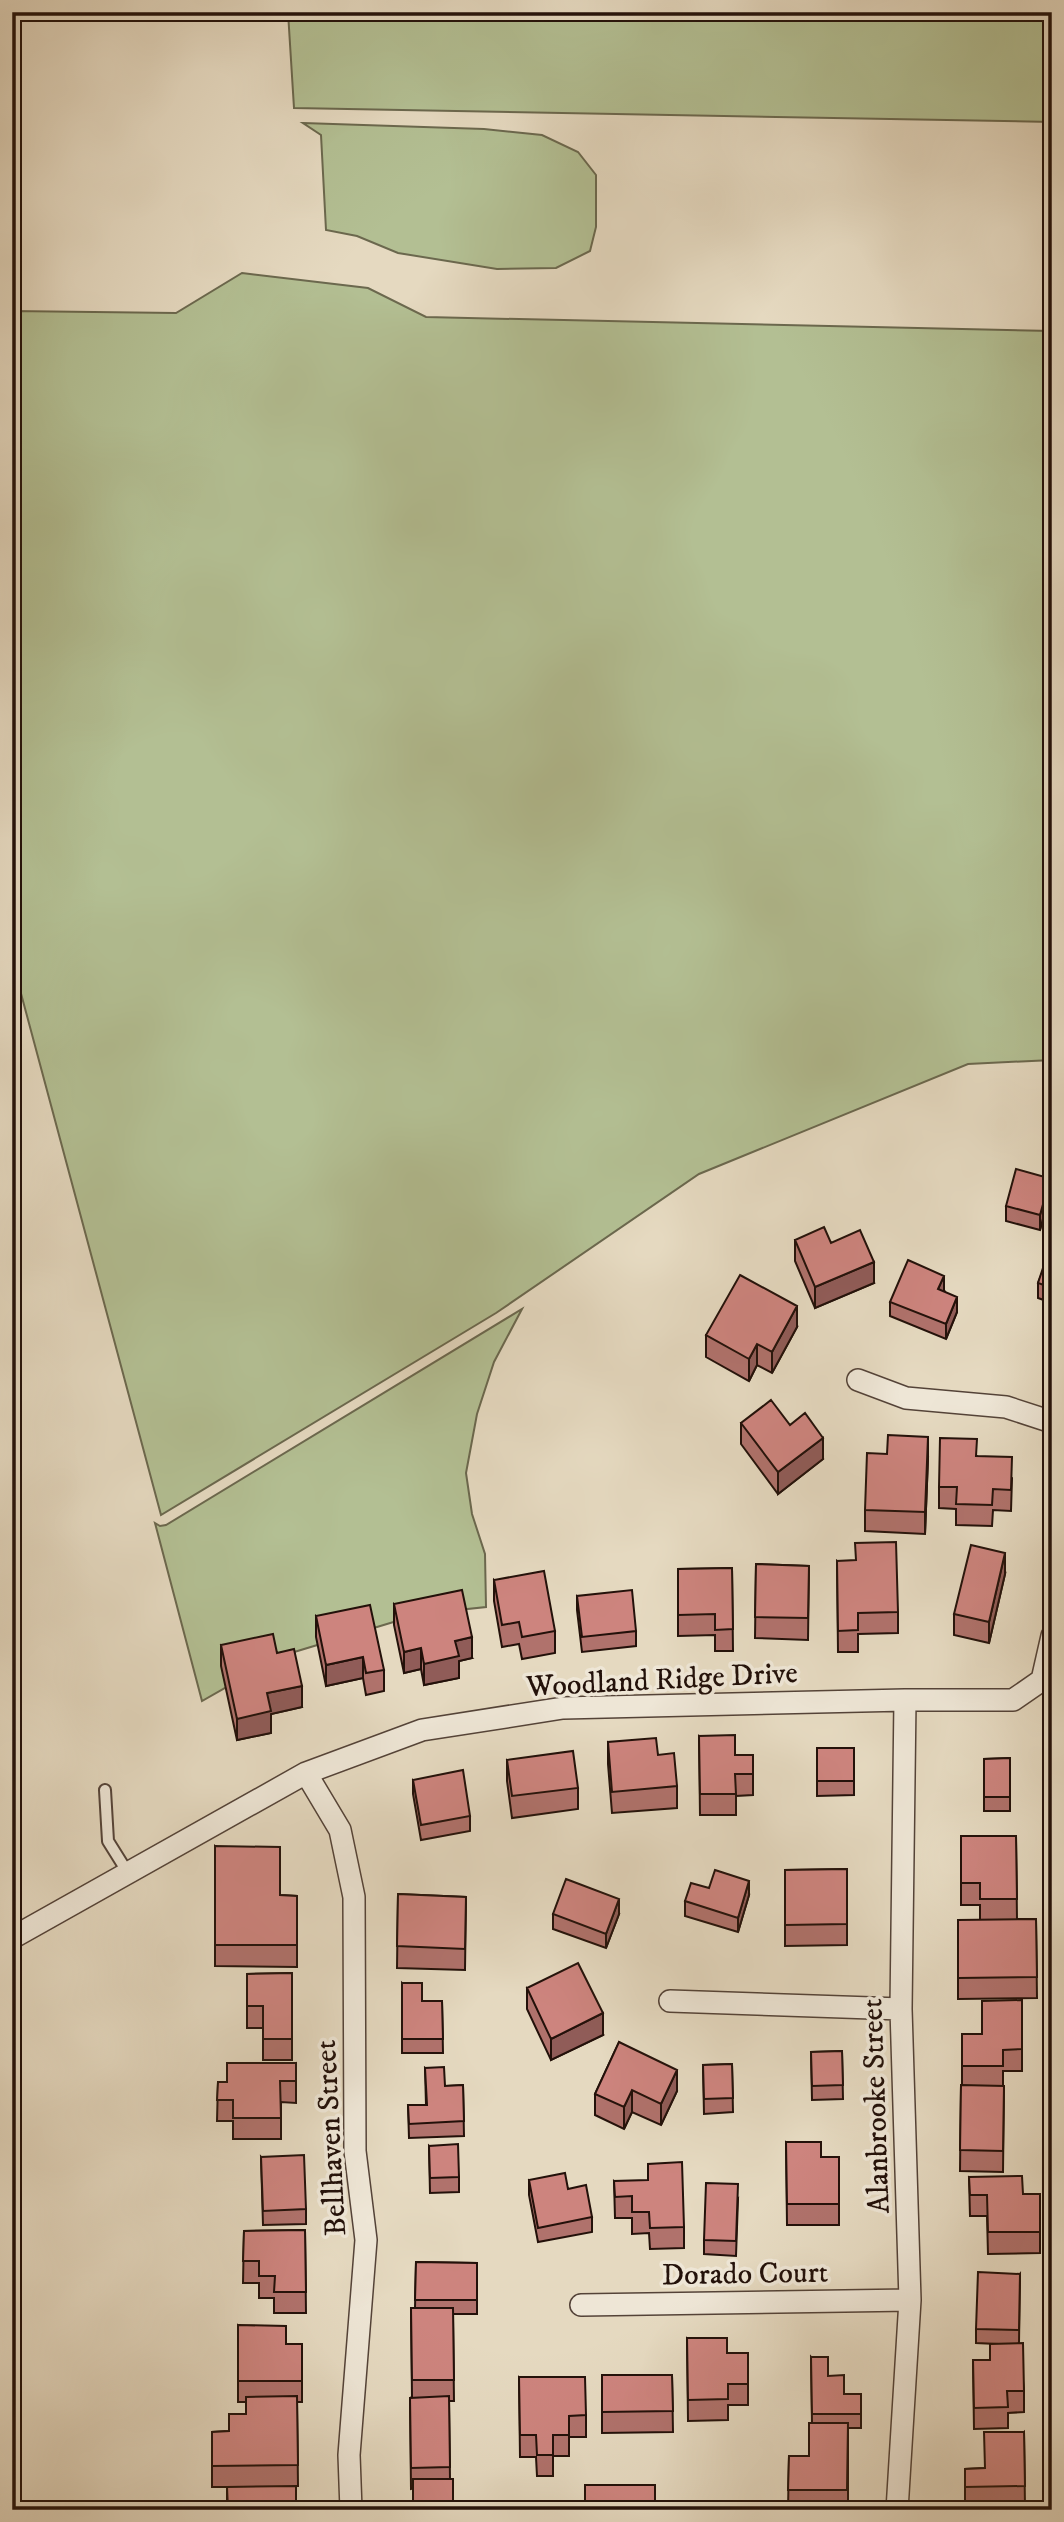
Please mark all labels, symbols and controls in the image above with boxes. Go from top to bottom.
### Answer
street label: Woodland Ridge Drive [524,1655,799,1706]
street label: Alanbrooke Street [854,1998,899,2214]
street label: Bellhaven Street [308,2039,355,2237]
street label: Dorado Court [661,2255,829,2294]

